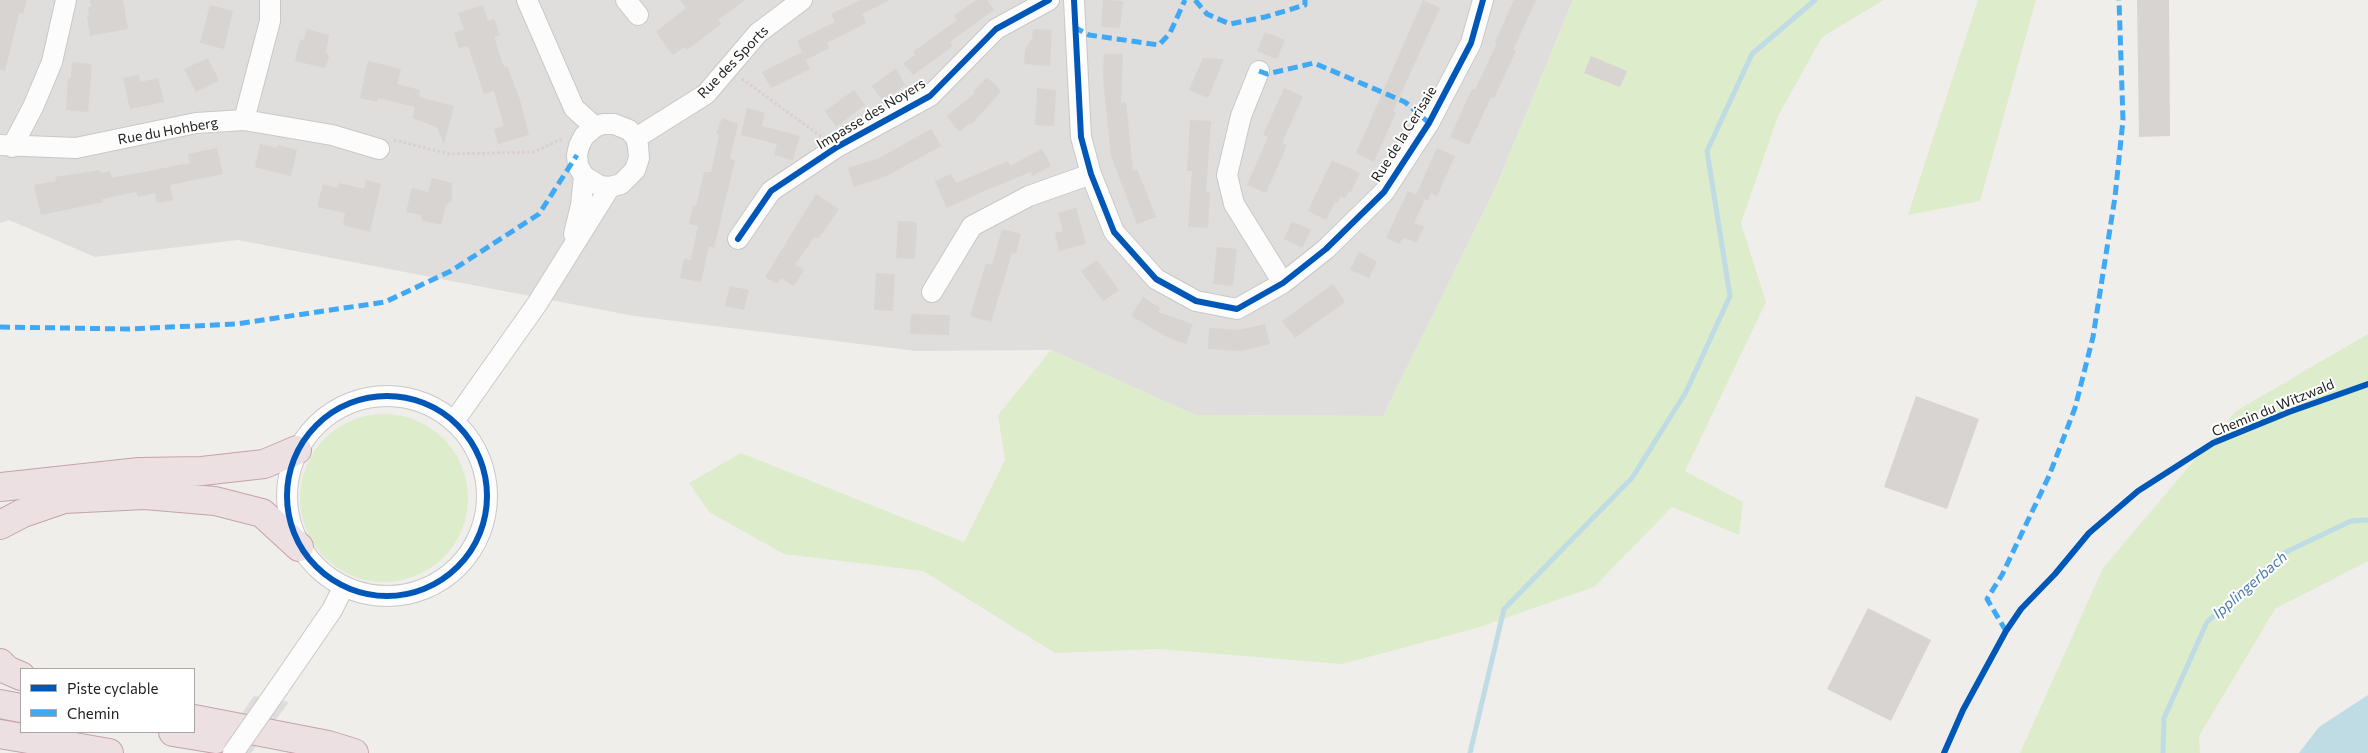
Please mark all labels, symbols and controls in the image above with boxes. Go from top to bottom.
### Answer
street label: Rue des Sports [694,22,772,102]
street label: Impasse des Noyers [814,75,928,153]
street label: Rue de la Cerisaie [1368,83,1440,185]
street label: Rue du Hohberg [117,114,219,148]
street label: Chemin du Witzwald [2209,376,2337,440]
water label: Ipplingerbach [2209,548,2291,622]
legend [20,668,195,733]
text: Piste cyclable [67,679,158,697]
text: Chemin [67,704,119,722]

